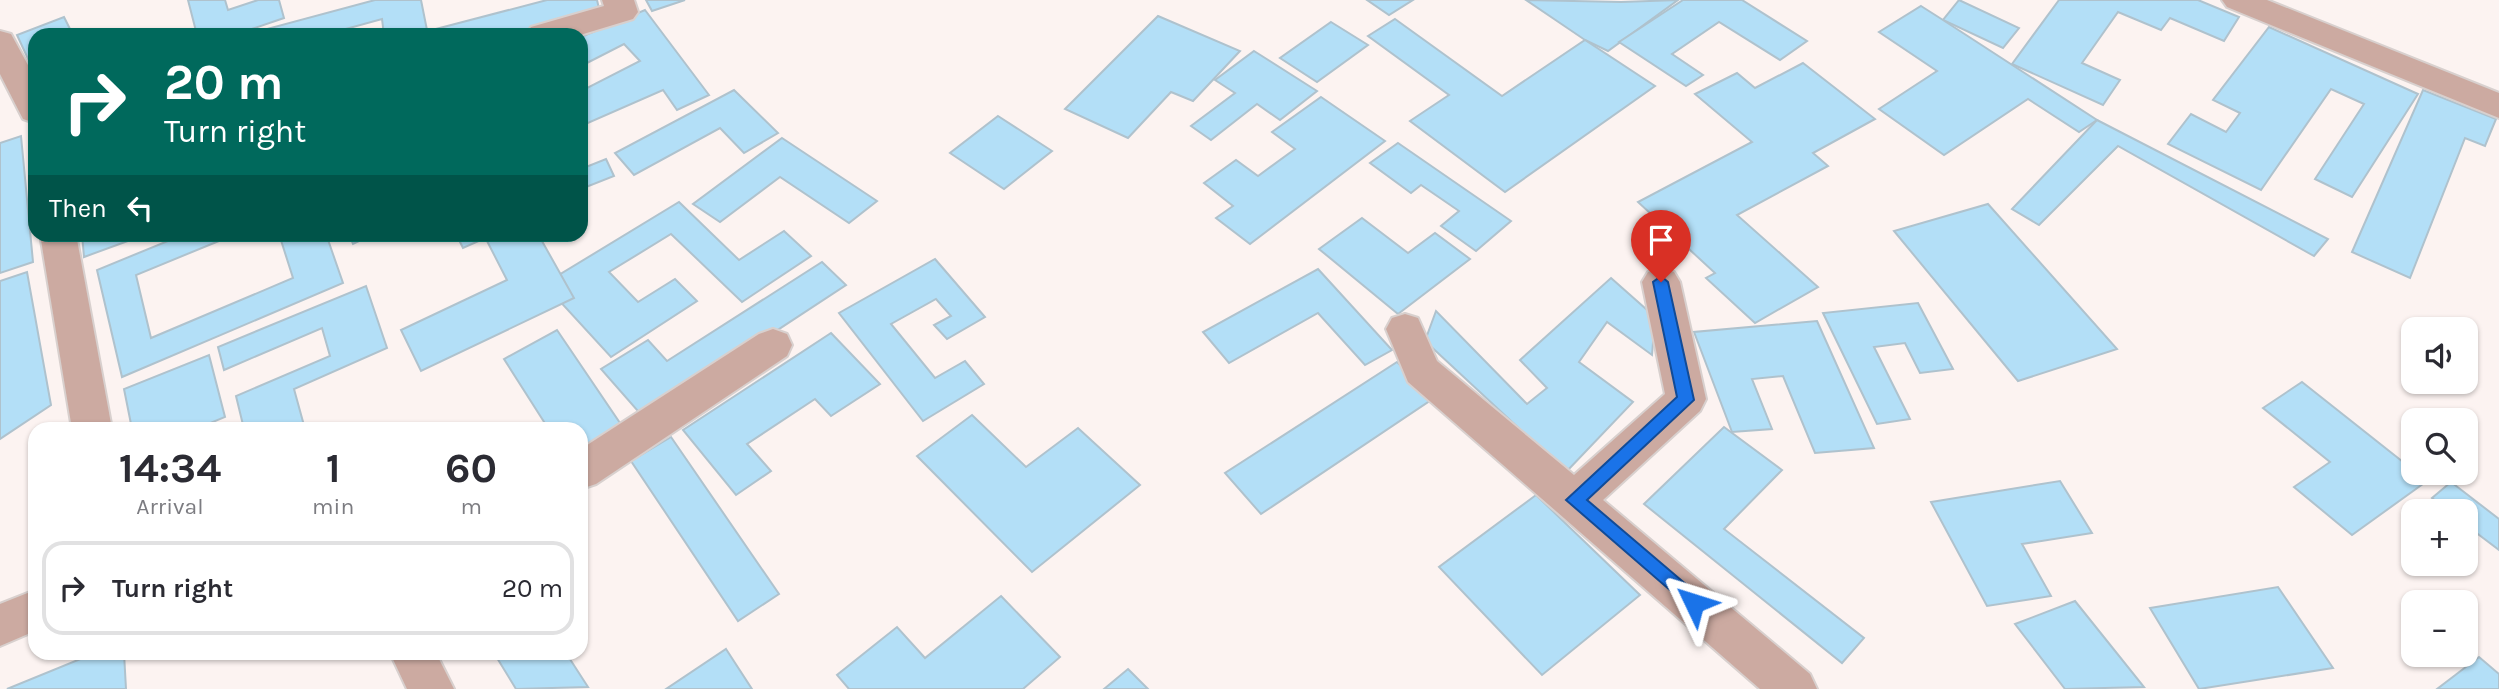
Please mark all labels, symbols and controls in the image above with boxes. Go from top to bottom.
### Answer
text: 20 m [164,54,284,111]
icon: right [49,56,140,147]
text: Turn right [164,113,306,150]
icon: left [121,189,159,227]
text: Then [49,193,107,224]
pin [1631,210,1691,282]
icon: arrive [1642,221,1680,259]
map controls [2401,317,2478,667]
button: sound [2401,317,2478,394]
button: search [2401,408,2478,485]
text: 14:34 [119,443,221,493]
text: 1 [326,443,341,493]
text: 60 [445,443,497,493]
text: Arrival [136,493,204,520]
text: min [312,493,354,520]
text: m [460,493,482,520]
button: + [2401,499,2478,576]
position arrow [1657,566,1731,640]
icon: right [53,569,91,607]
text: Turn right [112,573,233,604]
text: 20 m [502,573,563,604]
button: − [2401,590,2478,667]

